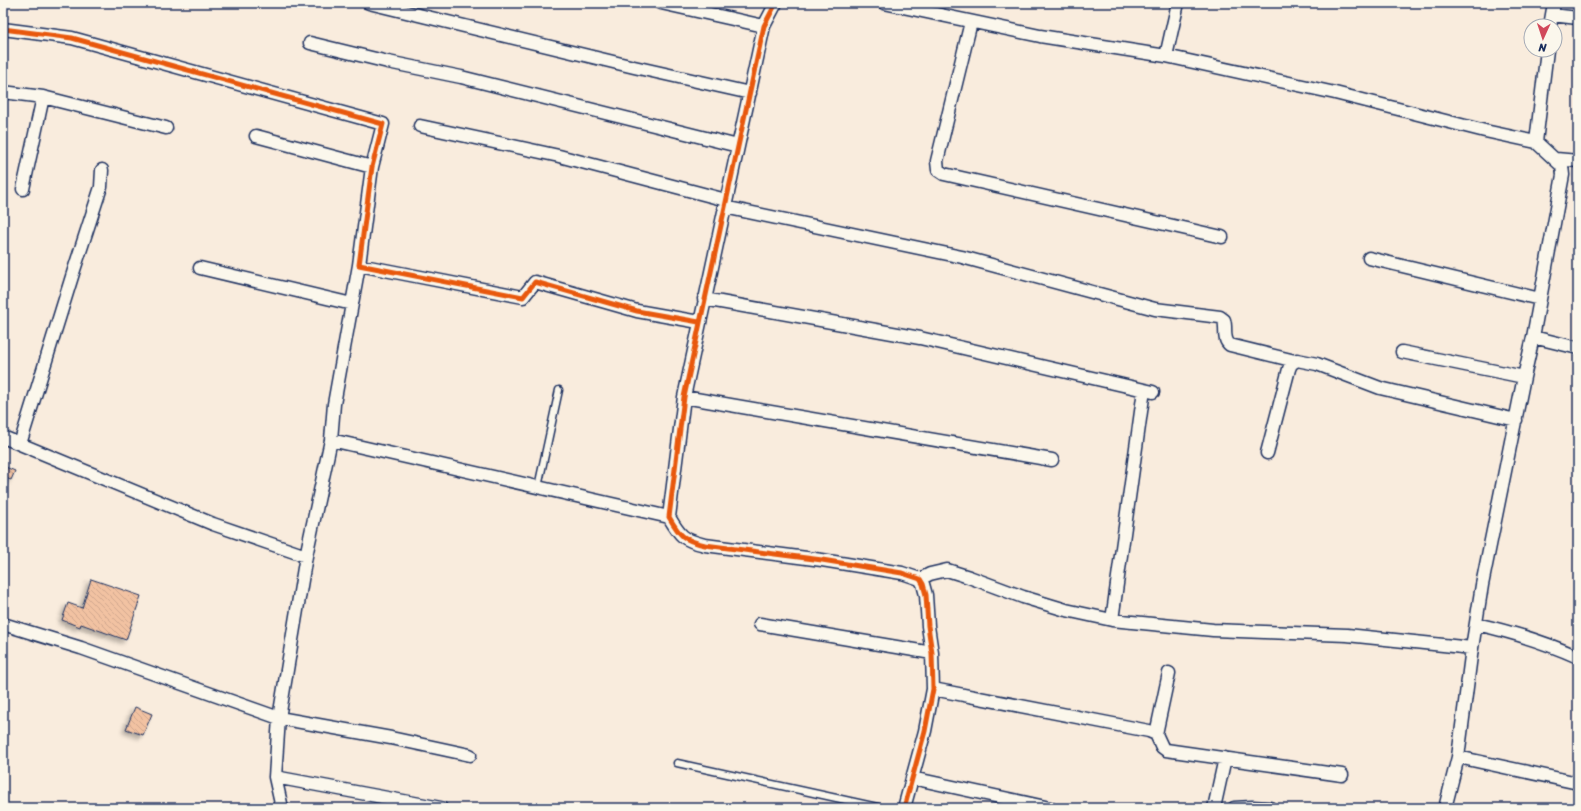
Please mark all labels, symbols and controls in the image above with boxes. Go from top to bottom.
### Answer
north arrow [1523,18,1563,58]
text: N [1538,38,1548,57]

